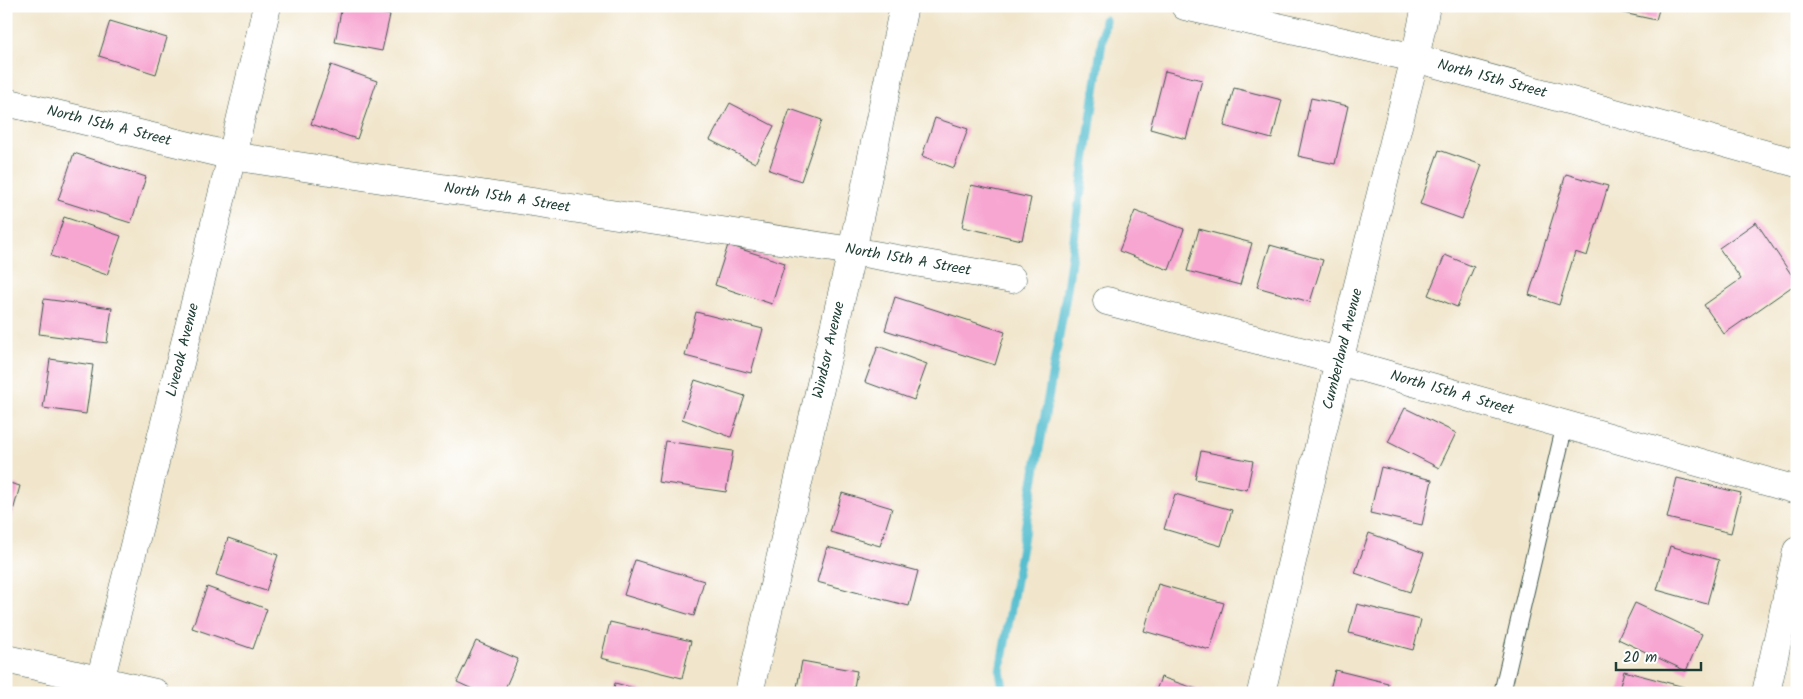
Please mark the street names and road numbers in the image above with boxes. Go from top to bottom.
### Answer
street label: North 15th Street [1435,53,1550,105]
street label: North 15th A Street [44,99,174,153]
street label: North 15th A Street [442,176,572,220]
street label: North 15th A Street [843,237,973,283]
street label: Cumberland Avenue [1316,286,1370,412]
street label: Windsor Avenue [806,299,852,401]
street label: Liveoak Avenue [160,300,206,399]
street label: North 15th A Street [1387,364,1517,422]

